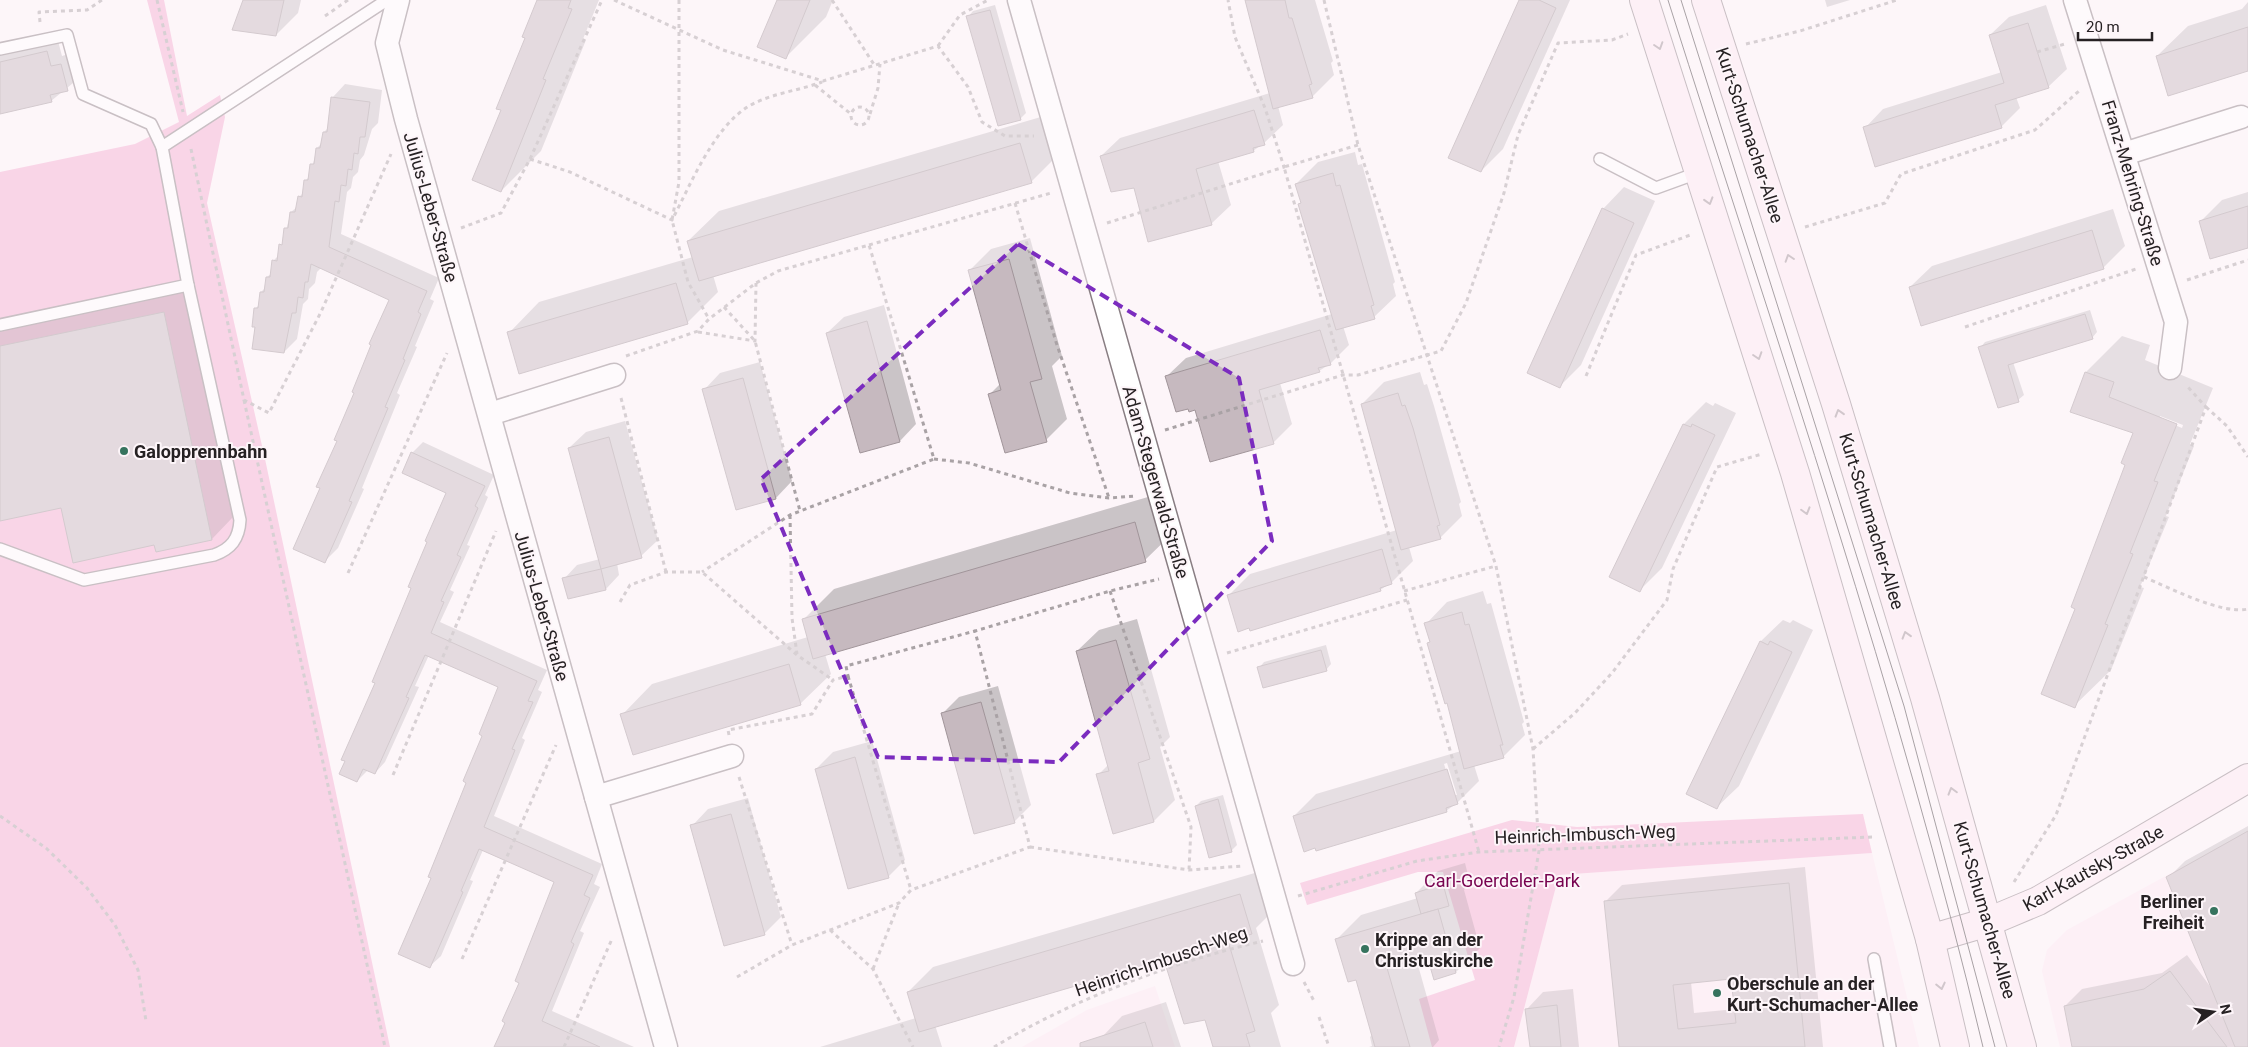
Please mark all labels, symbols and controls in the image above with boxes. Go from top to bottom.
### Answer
scale bar [2078,10,2152,42]
text: 20 m [2086,18,2120,36]
one-way arrow [1653,42,1663,50]
street label: Kurt-Schumacher-Allee [1712,45,1788,225]
street label: Franz-Mehring-Straße [2098,98,2168,268]
street label: Julius-Leber-Straße [400,130,462,284]
one-way arrow [1703,196,1713,205]
one-way arrow [1785,254,1795,262]
one-way arrow [1752,351,1762,360]
street label: Adam-Stegerwald-Straße [1118,383,1194,581]
one-way arrow [1834,409,1844,417]
street label: Kurt-Schumacher-Allee [1835,430,1909,612]
place label: Galopprennbahn [134,441,267,462]
marker: Galopprennbahn [118,445,130,457]
one-way arrow [1801,506,1811,515]
street label: Julius-Leber-Straße [511,529,573,683]
one-way arrow [1902,631,1912,640]
one-way arrow [1947,788,1957,796]
street label: Kurt-Schumacher-Allee [1950,819,2020,1001]
street label: Heinrich-Imbusch-Weg [1494,820,1676,848]
street label: Karl-Kautsky-Straße [2019,821,2167,915]
park label: Carl-Goerdeler-Park [1424,870,1581,891]
place label: Berliner Freiheit [2140,891,2204,933]
marker: Berliner Freiheit [2208,905,2220,917]
street label: Heinrich-Imbusch-Weg [1072,922,1250,1000]
place label: Krippe an der Christuskirche [1375,929,1493,971]
marker: Krippe an der Christuskirche [1359,943,1371,955]
place label: Oberschule an der Kurt-Schumacher-Allee [1727,973,1919,1015]
one-way arrow [1935,982,1946,991]
marker: Oberschule an der Kurt-Schumacher-Allee [1711,987,1723,999]
north arrow [2188,987,2238,1037]
text: N [2217,1002,2235,1016]

